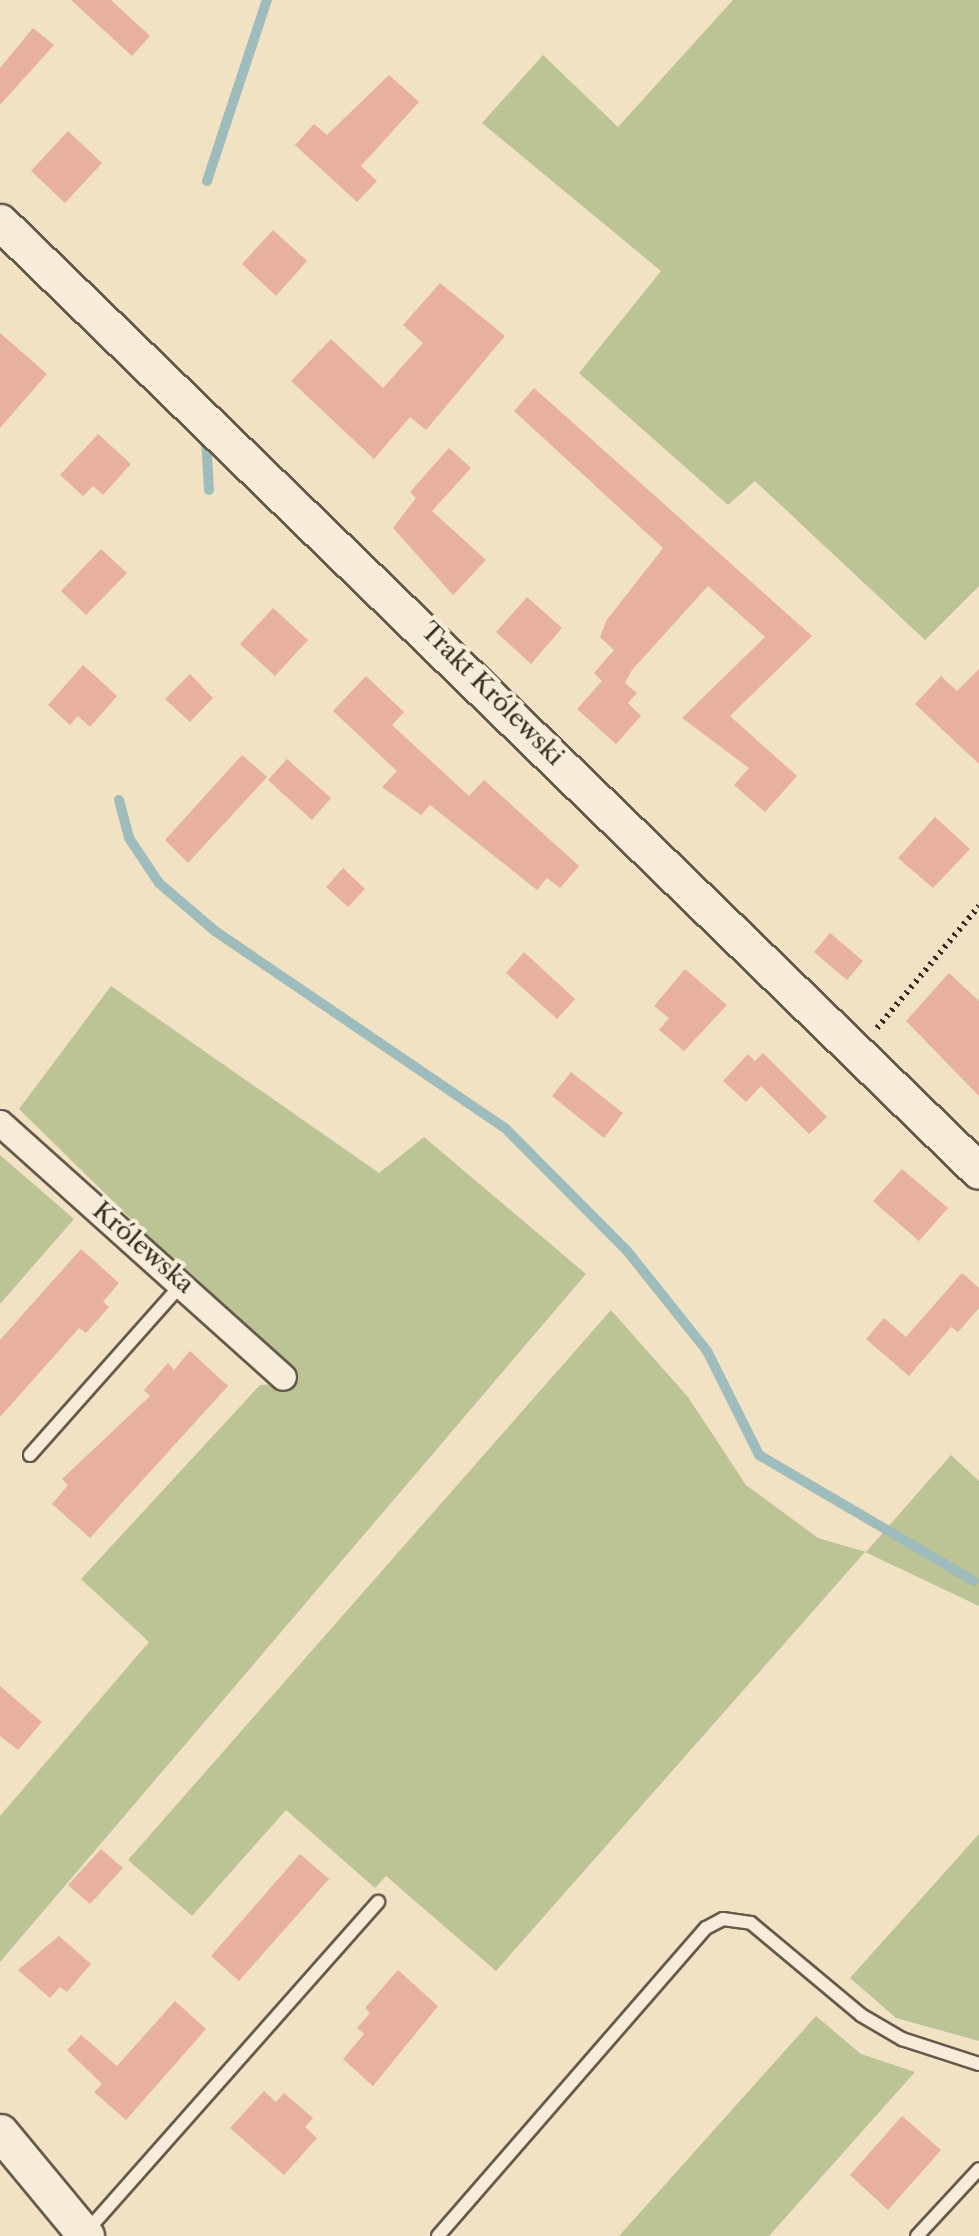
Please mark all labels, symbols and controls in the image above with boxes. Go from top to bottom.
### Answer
street label: Trakt Królewski [414,616,570,772]
street label: Królewska [86,1196,200,1300]

